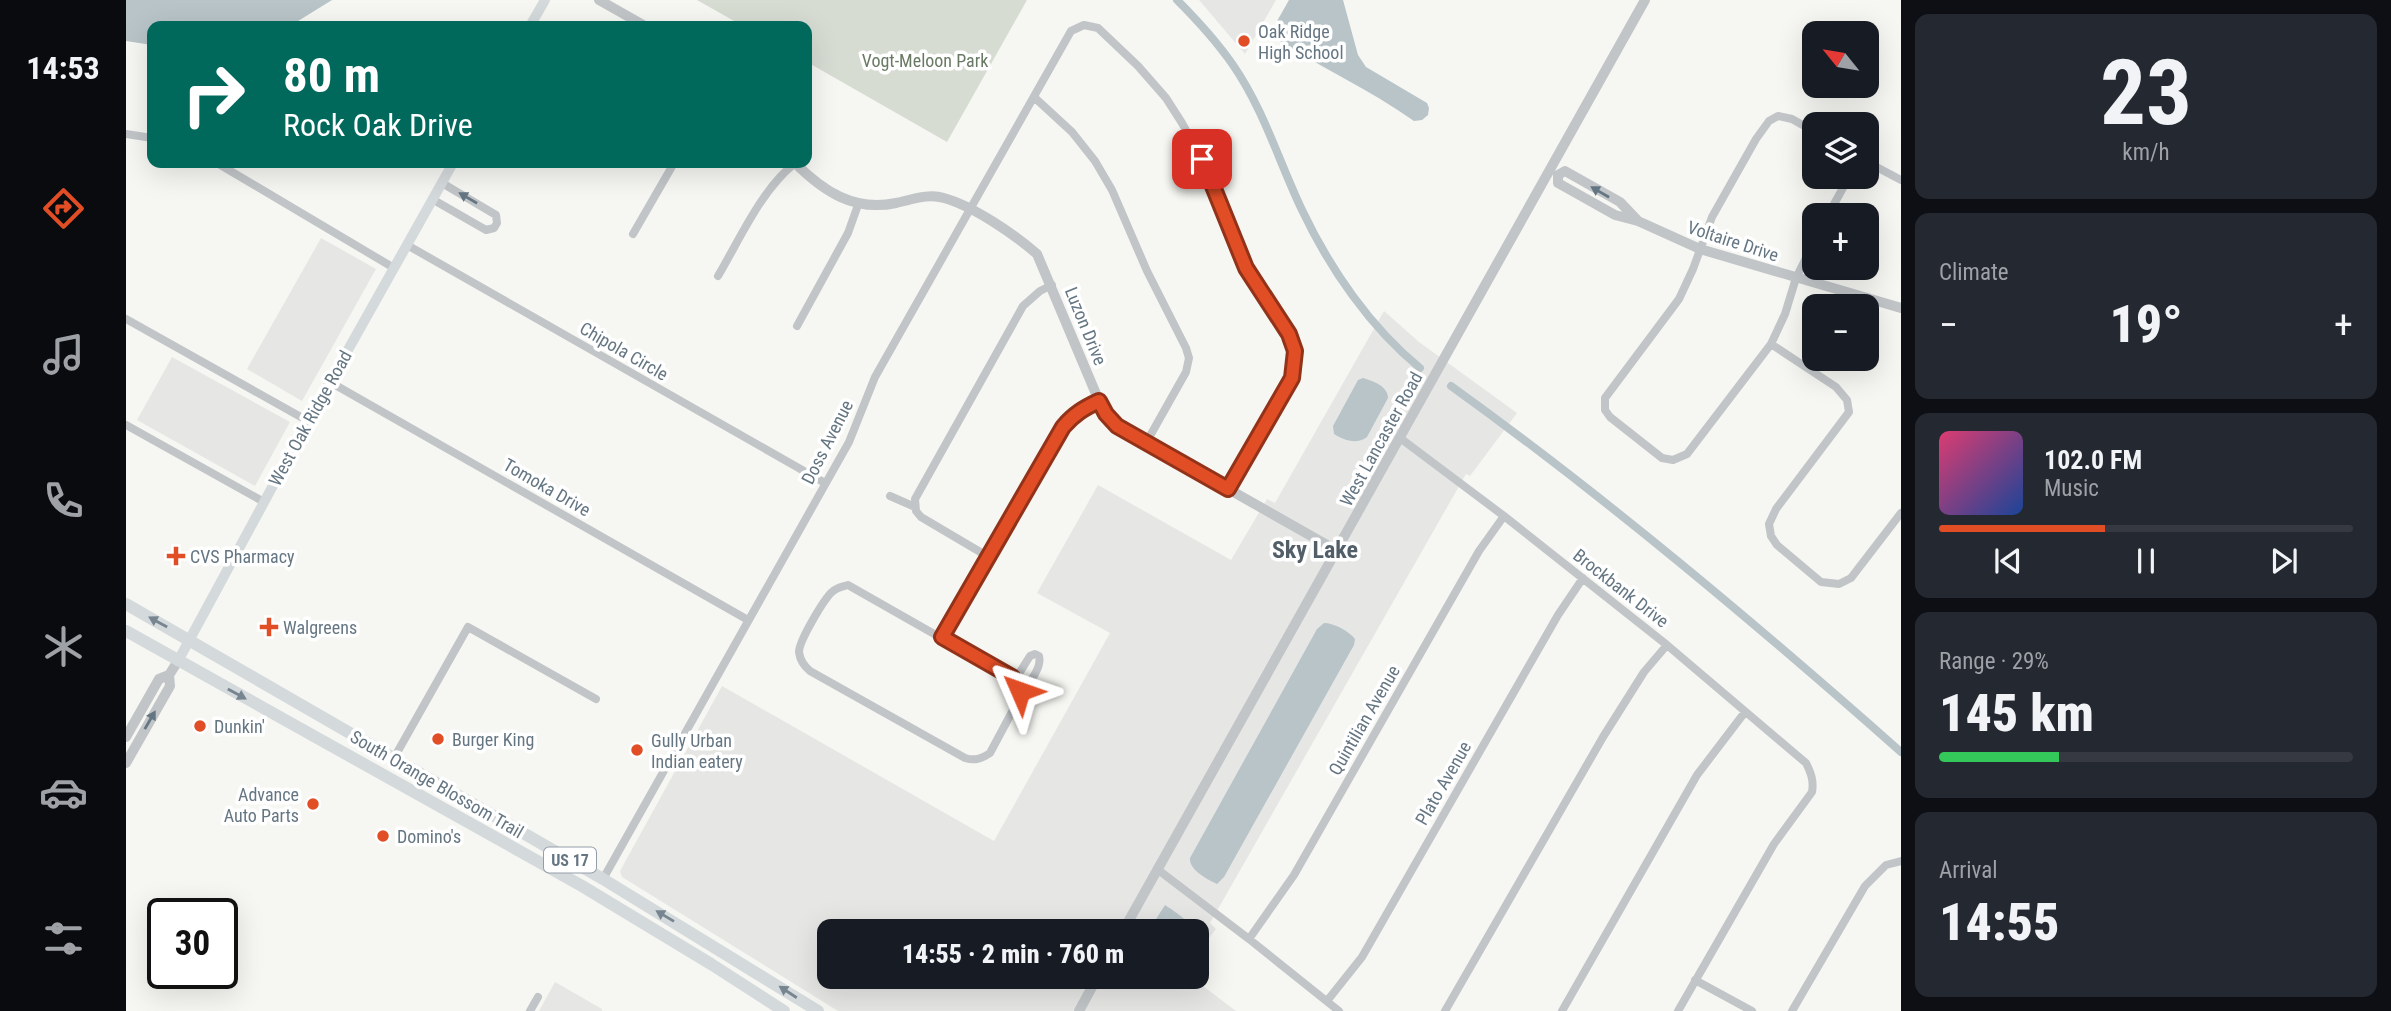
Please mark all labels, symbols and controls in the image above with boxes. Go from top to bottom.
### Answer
place label: Oak Ridge High School [1258,21,1344,63]
north arrow [1802,21,1880,98]
map controls [1802,21,1879,371]
marker: Oak Ridge High School [1236,33,1252,49]
text: 23 [2100,40,2192,146]
text: 80 m [283,47,380,104]
text: 14:53 [26,49,100,87]
icon: right [168,49,259,140]
park label: Vogt-Meloon Park [862,50,988,71]
text: Rock Oak Drive [283,106,473,144]
button: layers [1802,112,1879,189]
pin [1172,129,1232,189]
text: km/h [2122,139,2170,166]
icon: arrive [1183,140,1221,178]
icon: directions [39,184,88,233]
one-way arrow [1591,185,1610,198]
one-way arrow [458,192,477,205]
button: + [1802,203,1879,280]
street label: Voltaire Drive [1685,216,1781,266]
text: Climate [1939,259,2009,286]
street label: Luzon Drive [1061,284,1111,368]
button: − [1802,294,1879,371]
text: 19° [2109,294,2183,355]
text: − [1939,303,1958,347]
text: + [2334,303,2353,347]
street label: Chipola Circle [576,317,672,385]
icon: music [39,330,88,379]
street label: West Oak Ridge Road [264,347,356,489]
street label: West Lancaster Road [1335,368,1427,510]
street label: Doss Avenue [797,396,857,488]
text: 102.0 FM [2044,445,2142,475]
street label: Tomoka Drive [500,454,594,520]
text: Music [2044,475,2099,502]
icon: phone [39,476,88,525]
district label: Sky Lake [1272,536,1358,564]
icon: previous [1989,542,2027,580]
icon: pause [2127,542,2165,580]
icon: next [2265,542,2303,580]
street label: Brockbank Drive [1569,544,1673,632]
place label: CVS Pharmacy [190,546,295,567]
marker: CVS Pharmacy [168,548,184,564]
one-way arrow [148,616,167,628]
place label: Walgreens [283,617,357,638]
marker: Walgreens [261,619,277,635]
icon: climate [39,622,88,671]
text: Range · 29% [1939,648,2049,675]
position arrow [983,654,1057,728]
street label: Quintilian Avenue [1324,661,1404,779]
text: 145 km [1939,683,2094,744]
one-way arrow [228,688,247,700]
one-way arrow [144,710,157,729]
place label: Dunkin' [214,716,265,737]
marker: Dunkin' [192,718,208,734]
street label: South Orange Blossom Trail [347,726,527,842]
place label: Burger King [452,729,534,750]
place label: Gully Urban Indian eatery [651,730,743,772]
marker: Burger King [430,731,446,747]
street label: Plato Avenue [1411,738,1475,828]
marker: Gully Urban Indian eatery [629,742,645,758]
icon: car [39,768,88,817]
place label: Advance Auto Parts [224,784,299,826]
marker: Advance Auto Parts [305,796,321,812]
place label: Domino's [397,826,461,847]
marker: Domino's [375,828,391,844]
road number: US 17 [544,848,596,873]
text: Arrival [1939,857,1998,884]
text: 14:55 [1939,892,2059,953]
speed limit sign: 30 [147,898,238,989]
one-way arrow [655,910,674,923]
icon: filters [39,914,88,963]
text: 14:55 · 2 min · 760 m [902,939,1124,969]
one-way arrow [779,985,797,999]

